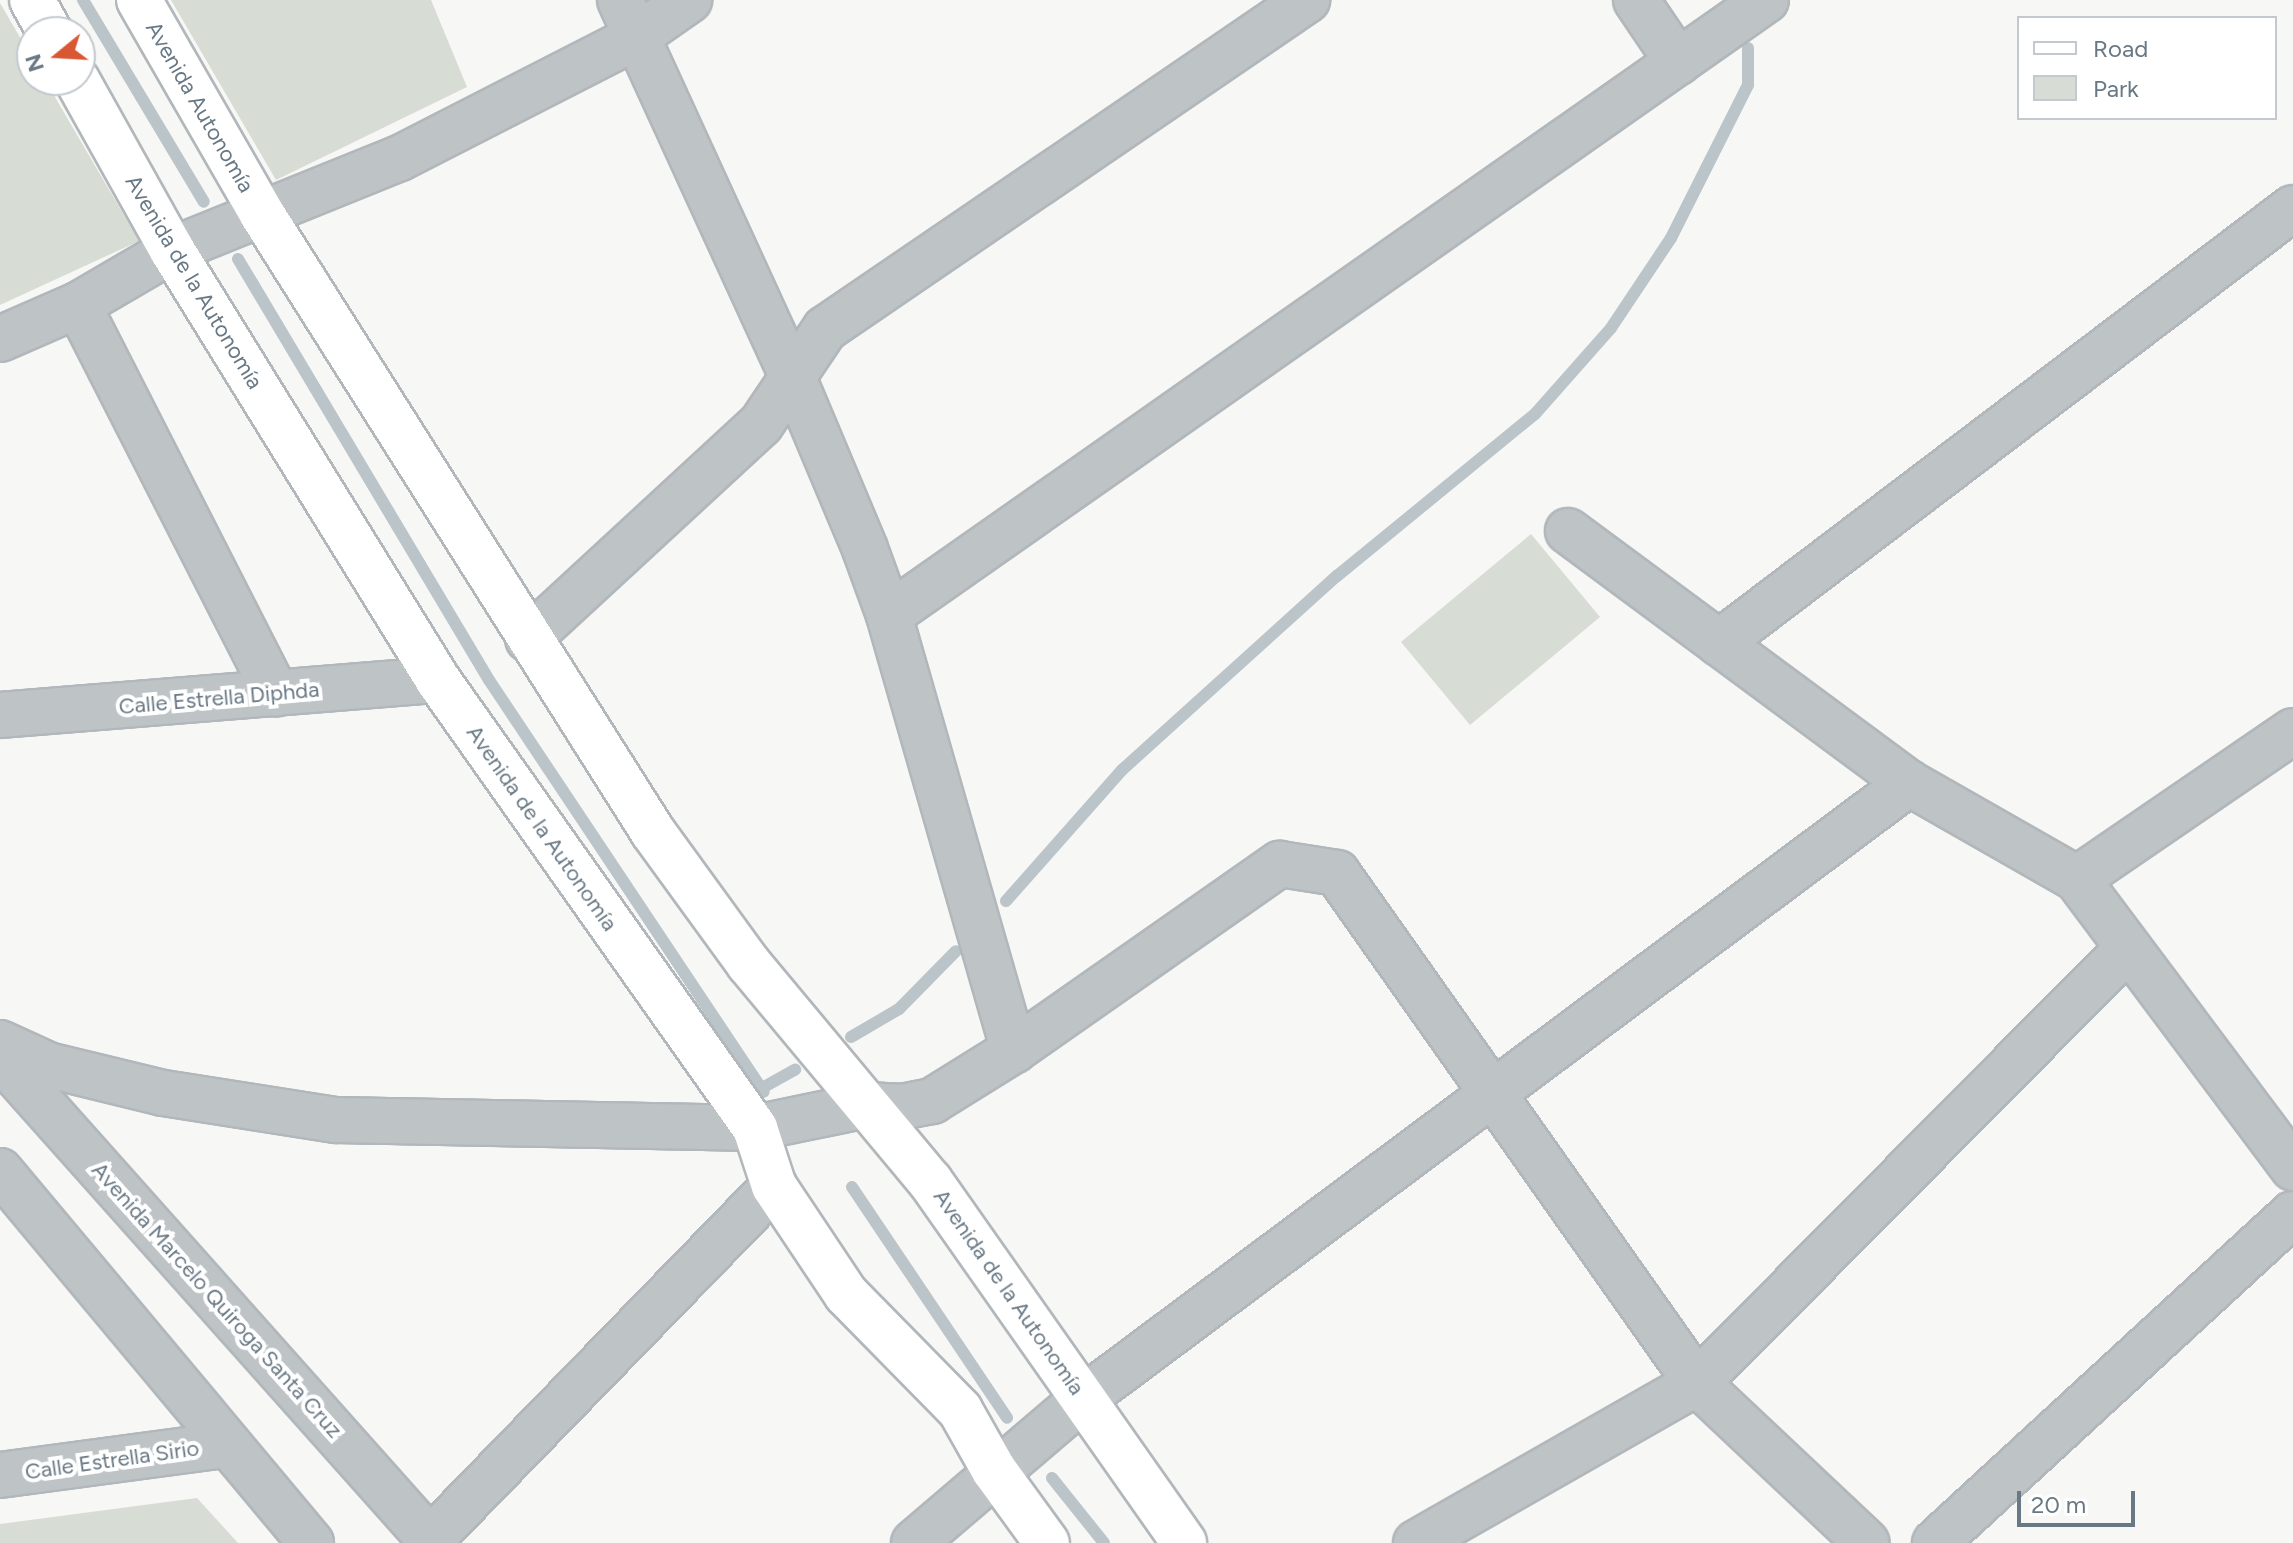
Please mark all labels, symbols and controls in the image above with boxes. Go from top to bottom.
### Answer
north arrow [16,16,96,96]
legend [2017,16,2277,120]
street label: Avenida Autonomía [140,17,260,197]
text: Road [2093,34,2148,63]
text: N [19,51,50,75]
text: Park [2093,74,2139,103]
street label: Avenida de la Autonomía [120,170,268,394]
street label: Calle Estrella Diphda [118,676,320,720]
street label: Avenida de la Autonomía [461,720,623,936]
street label: Avenida Marcelo Quiroga Santa Cruz [86,1157,348,1443]
street label: Avenida de la Autonomía [928,1184,1090,1400]
street label: Calle Estrella Sirio [23,1435,201,1485]
scale bar [2021,1475,2139,1525]
text: 20 m [2031,1490,2086,1519]

